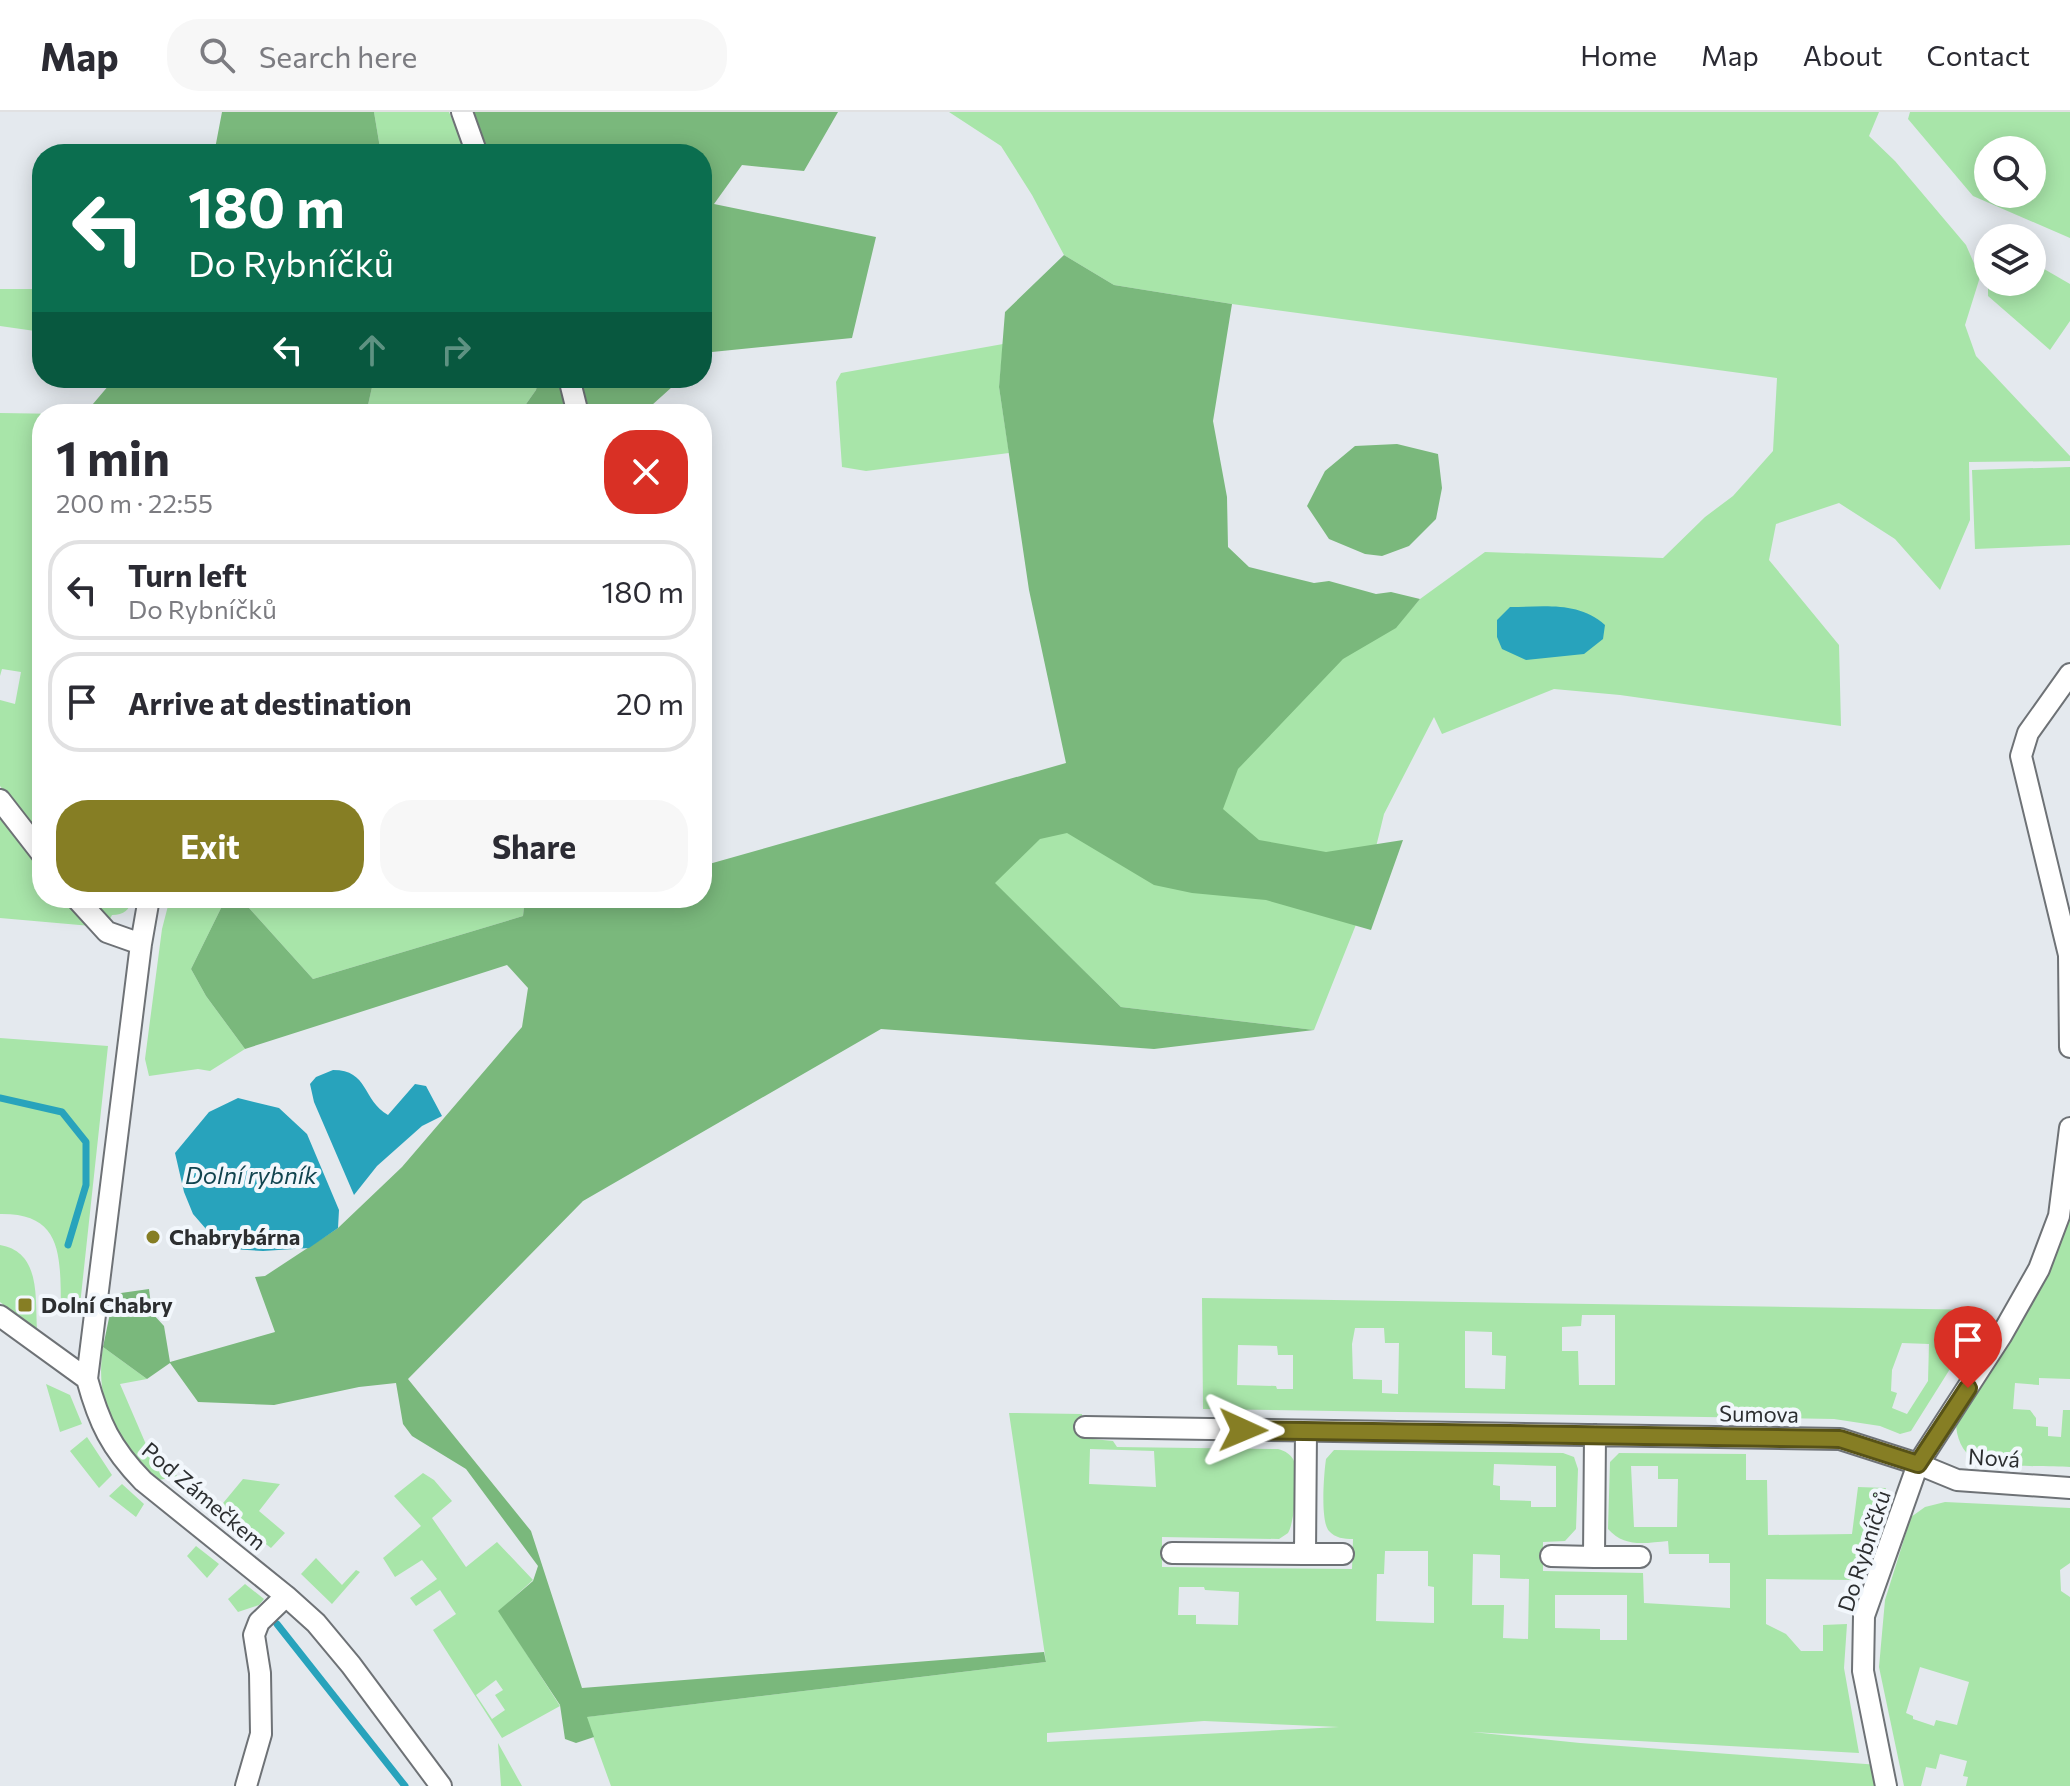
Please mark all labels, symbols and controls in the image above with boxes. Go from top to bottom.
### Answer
search box [167,19,727,91]
text: Map [40,32,119,79]
icon: search [195,33,239,77]
text: Search here [259,37,417,74]
text: Home [1580,38,1657,72]
text: Map [1701,38,1759,72]
text: About [1803,38,1883,72]
text: Contact [1927,38,2030,72]
map controls [1974,136,2046,296]
button: search [1974,136,2046,208]
text: 180 m [188,171,345,240]
icon: left [56,176,160,280]
button: layers [1974,224,2046,296]
text: Do Rybníčků [188,240,394,284]
icon: left [266,328,310,372]
icon: ahead [350,328,394,372]
icon: right [434,328,478,372]
text: 1 min [56,427,170,486]
button: close [604,430,688,514]
text: 200 m · 22:55 [56,487,213,518]
text: Turn left [128,556,247,593]
icon: left [60,568,104,612]
text: 180 m [601,572,684,609]
text: Do Rybníčků [128,593,277,624]
icon: arrive [60,680,104,724]
text: Arrive at destination [128,684,412,721]
text: 20 m [616,684,684,721]
button: Exit [56,800,364,892]
button: Share [380,800,688,892]
water label: Dolní rybník [185,1160,318,1189]
place label: Chabrybárna [169,1223,300,1250]
marker: Chabrybárna [144,1228,162,1246]
place label: Dolní Chabry [41,1291,173,1318]
marker: Dolní Chabry [16,1296,34,1314]
pin [1934,1306,2002,1388]
icon: arrive [1946,1318,1990,1362]
position arrow [1201,1388,1285,1472]
street label: Sumova [1719,1399,1799,1428]
street label: Pod Zámečkem [137,1436,272,1555]
street label: Nová [1967,1442,2021,1473]
street label: Do Rybníčků [1831,1487,1896,1615]

